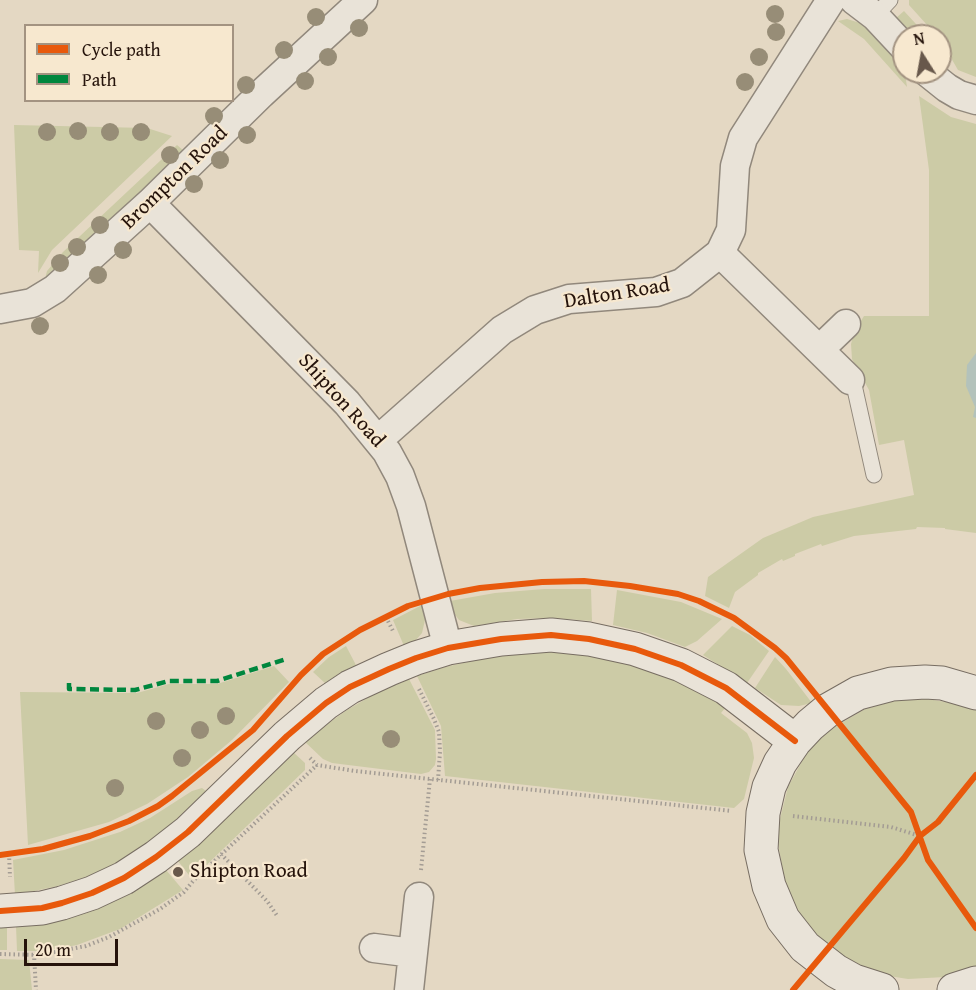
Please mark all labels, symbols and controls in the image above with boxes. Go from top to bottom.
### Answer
legend [24,24,234,102]
north arrow [892,24,952,84]
text: N [911,25,926,51]
text: Cycle path [82,36,161,63]
text: Path [82,66,117,93]
street label: Brompton Road [117,121,233,235]
street label: Dalton Road [562,273,672,315]
street label: Shipton Road [292,349,390,453]
place label: Shipton Road [190,859,308,885]
marker: Shipton Road [171,865,185,879]
scale bar [27,927,122,965]
text: 20 m [35,936,71,963]

